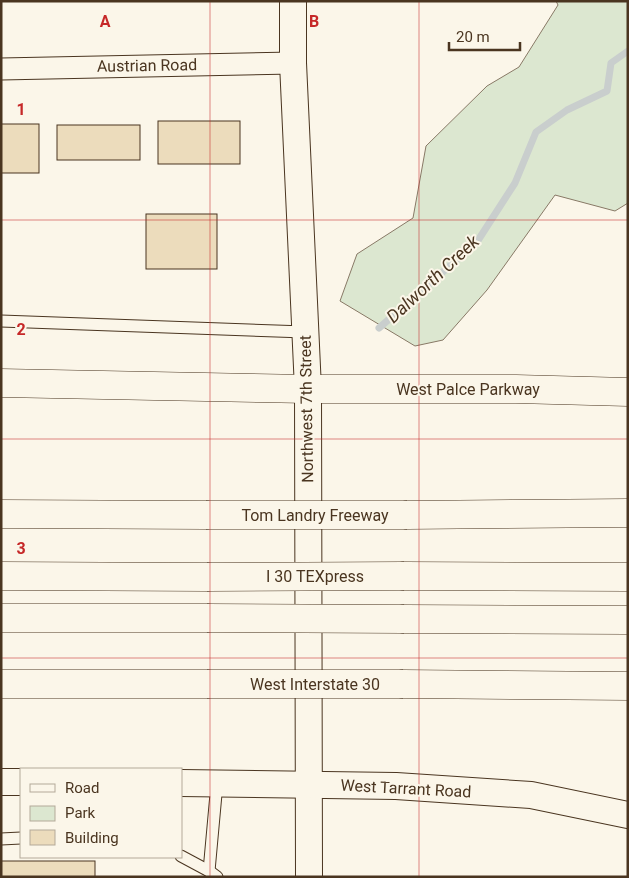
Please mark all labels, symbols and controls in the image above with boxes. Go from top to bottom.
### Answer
text: A [100,12,111,31]
text: B [309,12,319,31]
scale bar [449,20,520,52]
text: 20 m [456,28,490,46]
street label: Austrian Road [97,55,197,76]
text: 1 [16,100,26,119]
water label: Dalworth Creek [382,230,484,327]
text: 2 [16,320,26,339]
street label: Northwest 7th Street [296,335,317,483]
street label: West Palce Parkway [396,380,540,399]
street label: Tom Landry Freeway [241,506,389,525]
text: 3 [16,539,26,558]
street label: I 30 TEXpress [266,567,364,586]
street label: West Interstate 30 [250,675,380,694]
legend [20,768,182,858]
street label: West Tarrant Road [340,776,472,801]
text: Road [65,779,99,797]
text: Park [65,804,96,822]
text: Building [65,829,119,847]

